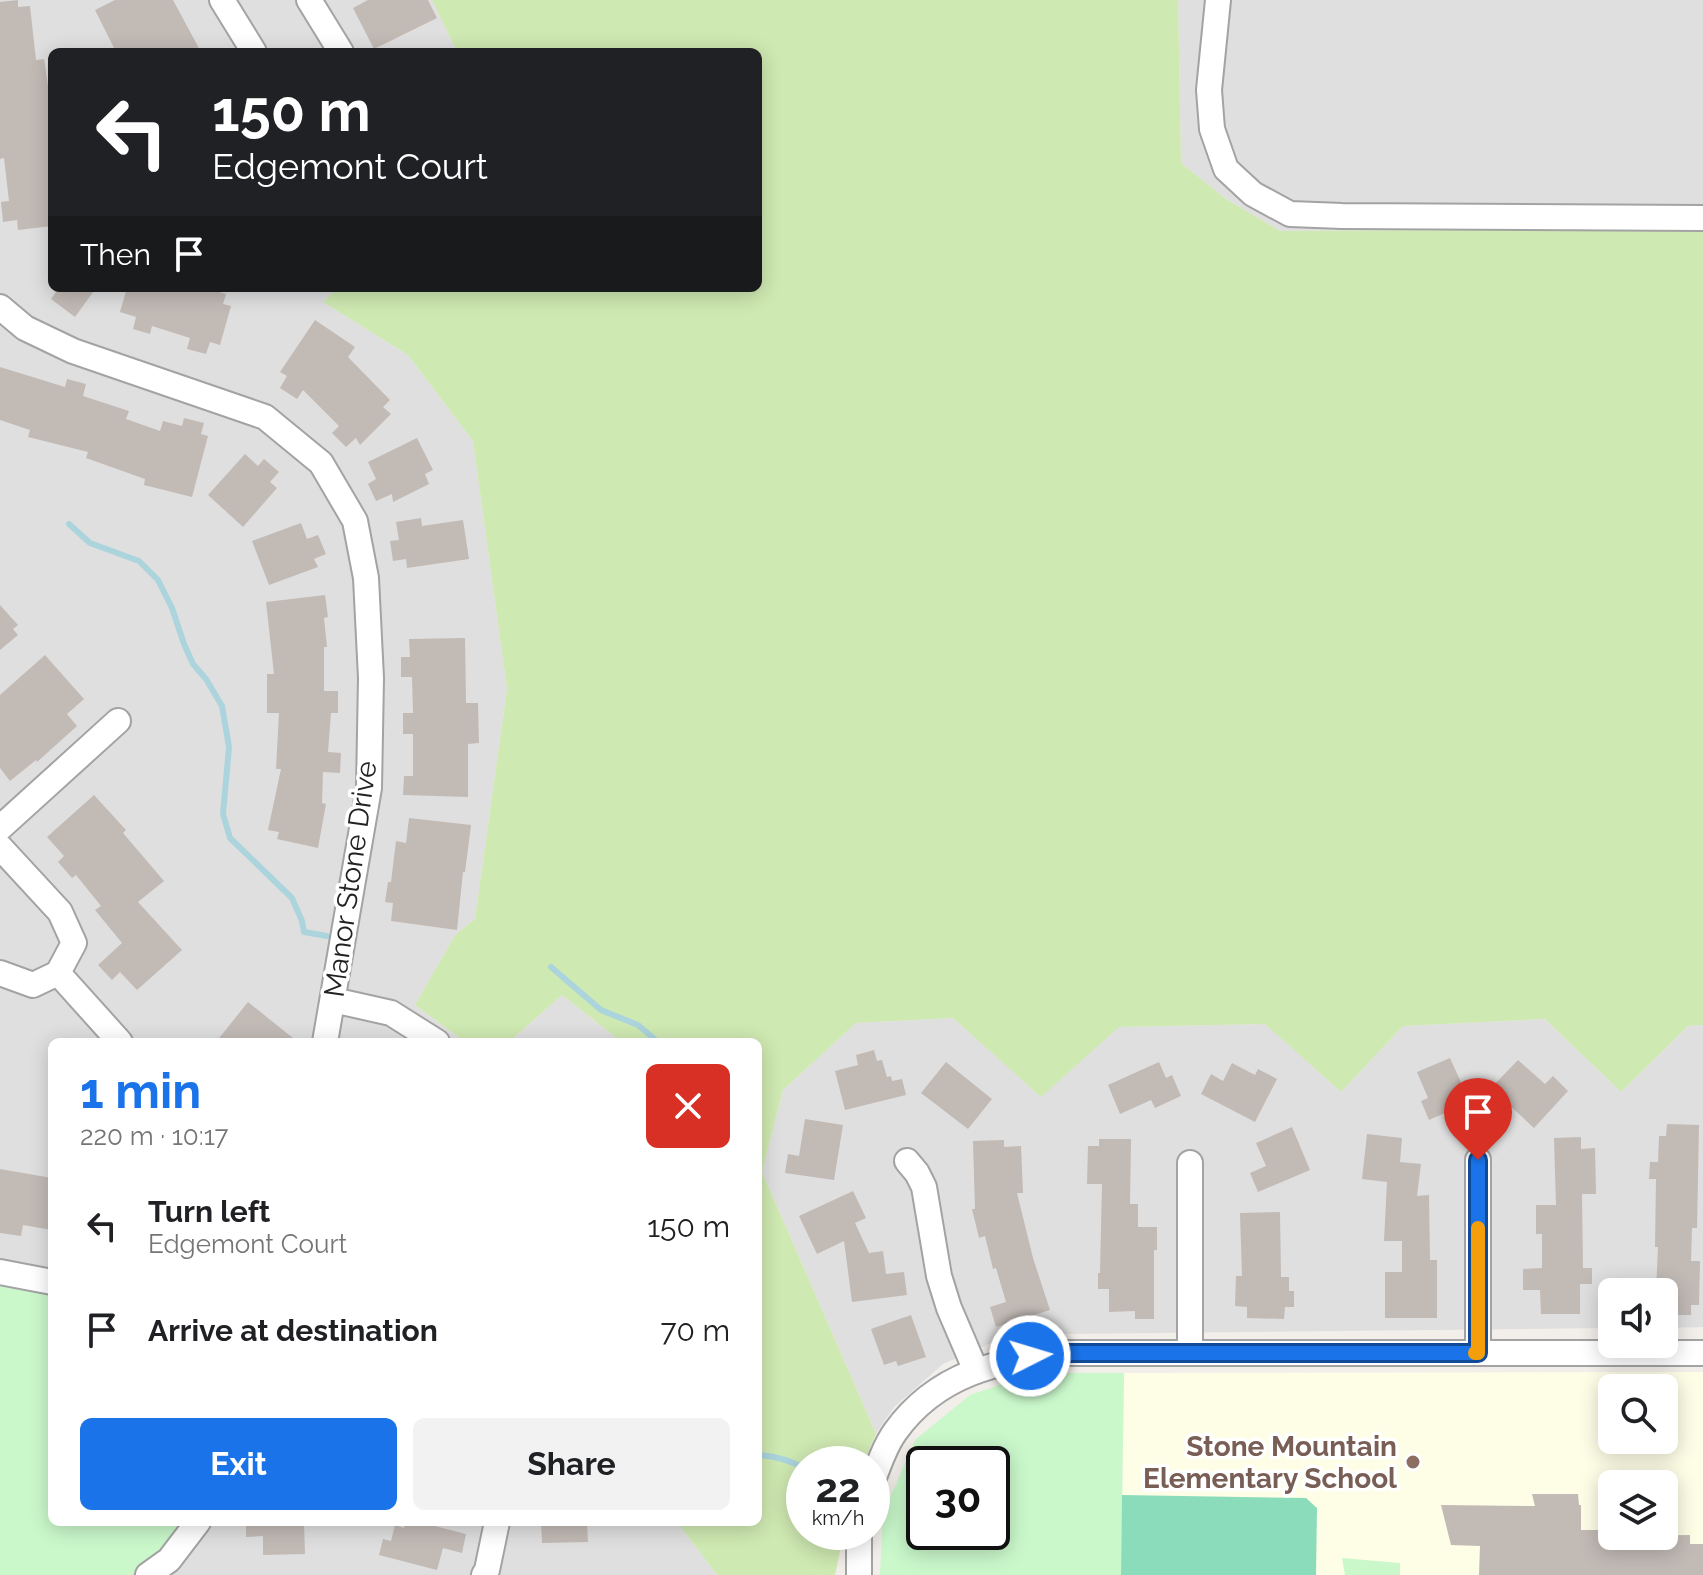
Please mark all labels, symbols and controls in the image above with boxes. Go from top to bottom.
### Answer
text: 150 m [212,78,371,144]
icon: left [80,80,184,184]
text: Edgemont Court [212,145,488,187]
icon: arrive [167,232,211,276]
text: Then [80,237,151,272]
street label: Manor Stone Drive [318,759,383,999]
text: 1 min [80,1063,201,1119]
button: close [646,1064,730,1148]
pin [1444,1078,1512,1160]
icon: arrive [1456,1090,1500,1134]
text: 220 m · 10:17 [80,1121,229,1151]
text: Turn left [148,1194,270,1229]
icon: left [80,1204,124,1248]
text: 150 m [647,1209,730,1244]
text: Edgemont Court [148,1229,347,1259]
map controls [1598,1278,1678,1550]
button: sound [1598,1278,1678,1358]
icon: arrive [80,1308,124,1352]
text: Arrive at destination [148,1313,438,1348]
text: 70 m [660,1313,730,1348]
position arrow [988,1314,1072,1398]
button: search [1598,1374,1678,1454]
button: Exit [80,1418,397,1510]
button: Share [413,1418,730,1510]
place label: Stone Mountain Elementary School [1143,1430,1397,1495]
speed limit sign: 30 [906,1446,1010,1550]
marker: Stone Mountain Elementary School [1404,1453,1422,1471]
text: 22 [815,1464,861,1511]
button: layers [1598,1470,1678,1550]
text: km/h [812,1506,864,1530]

